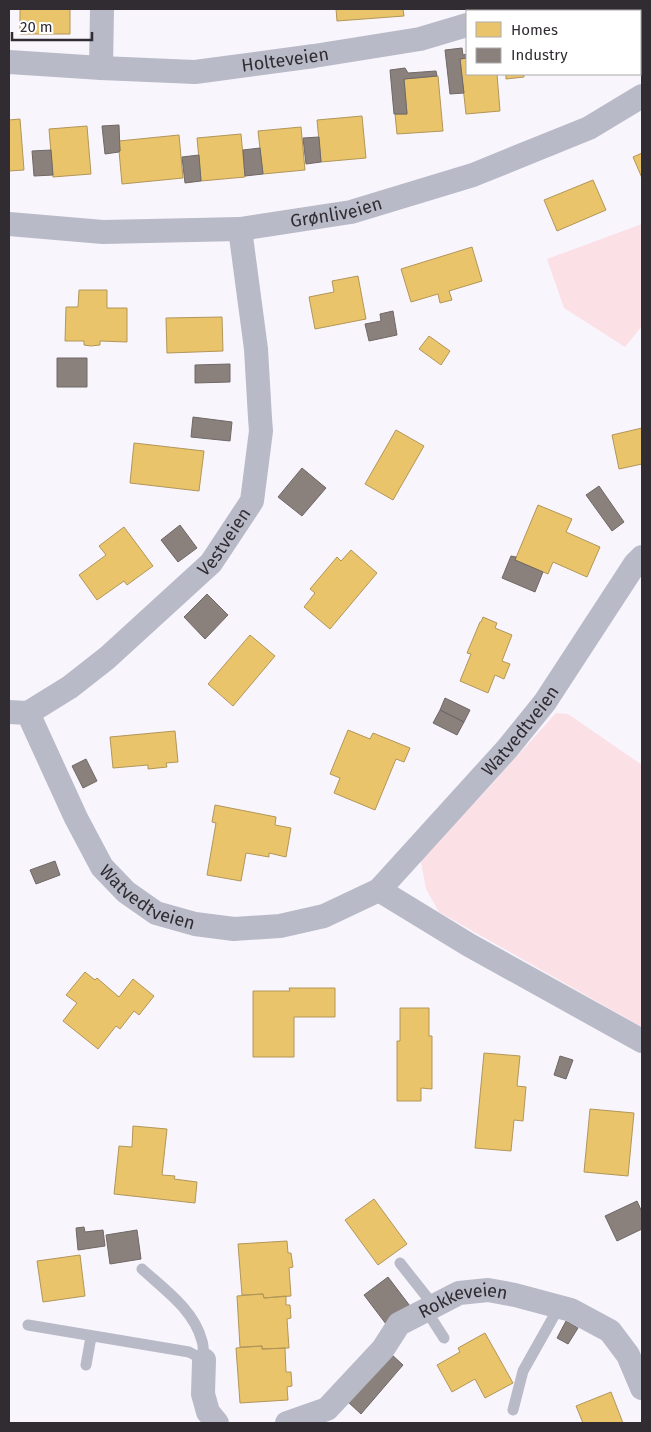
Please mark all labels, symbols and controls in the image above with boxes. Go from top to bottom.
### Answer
scale bar [12,10,92,42]
legend [466,10,641,75]
text: 20 m [20,18,53,36]
text: Homes [511,21,558,39]
street label: Holteveien [240,43,330,77]
text: Industry [511,46,568,64]
street label: Grønliveien [289,192,385,232]
street label: Vestveien [193,504,255,581]
street label: Watvedtveien [477,682,564,781]
street label: Watvedtveien [95,860,197,934]
street label: Rokkeveien [415,1279,509,1323]

